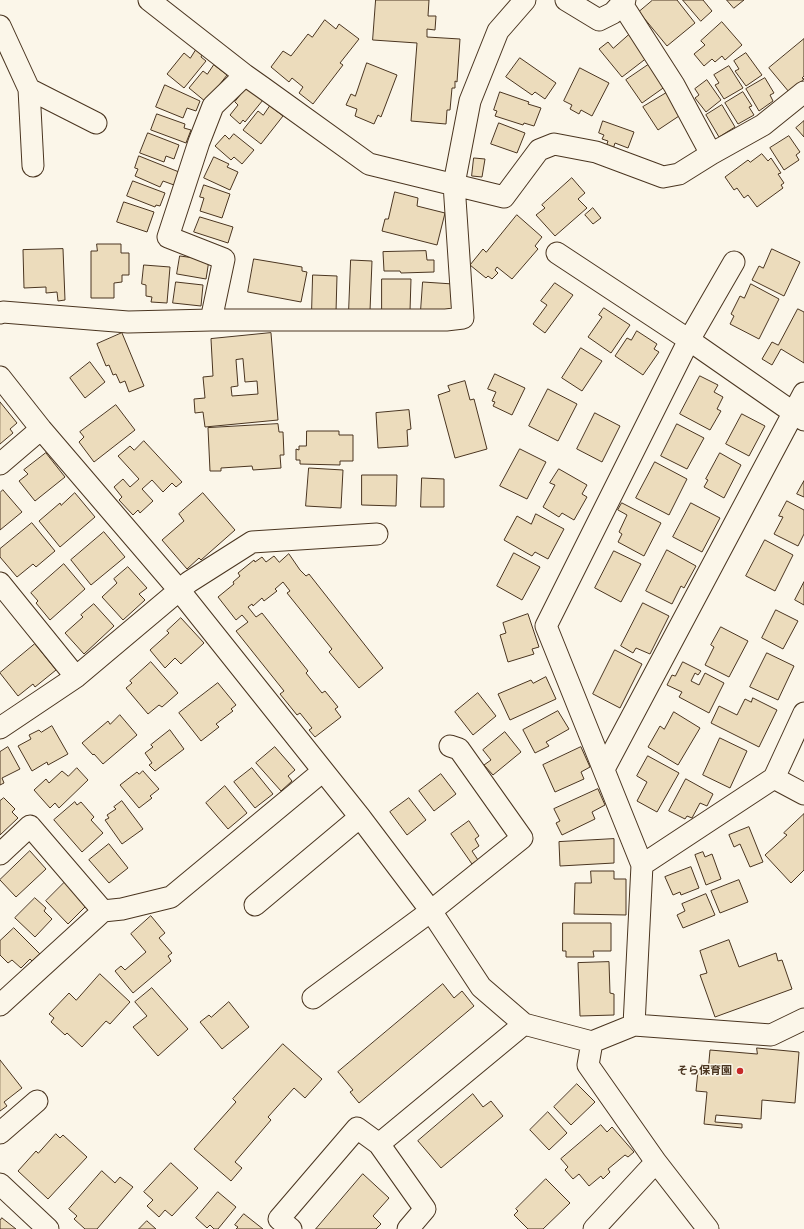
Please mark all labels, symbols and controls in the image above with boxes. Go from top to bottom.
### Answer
place label: そら保育園 [677,1064,732,1078]
marker: そら保育園 [735,1066,745,1076]

